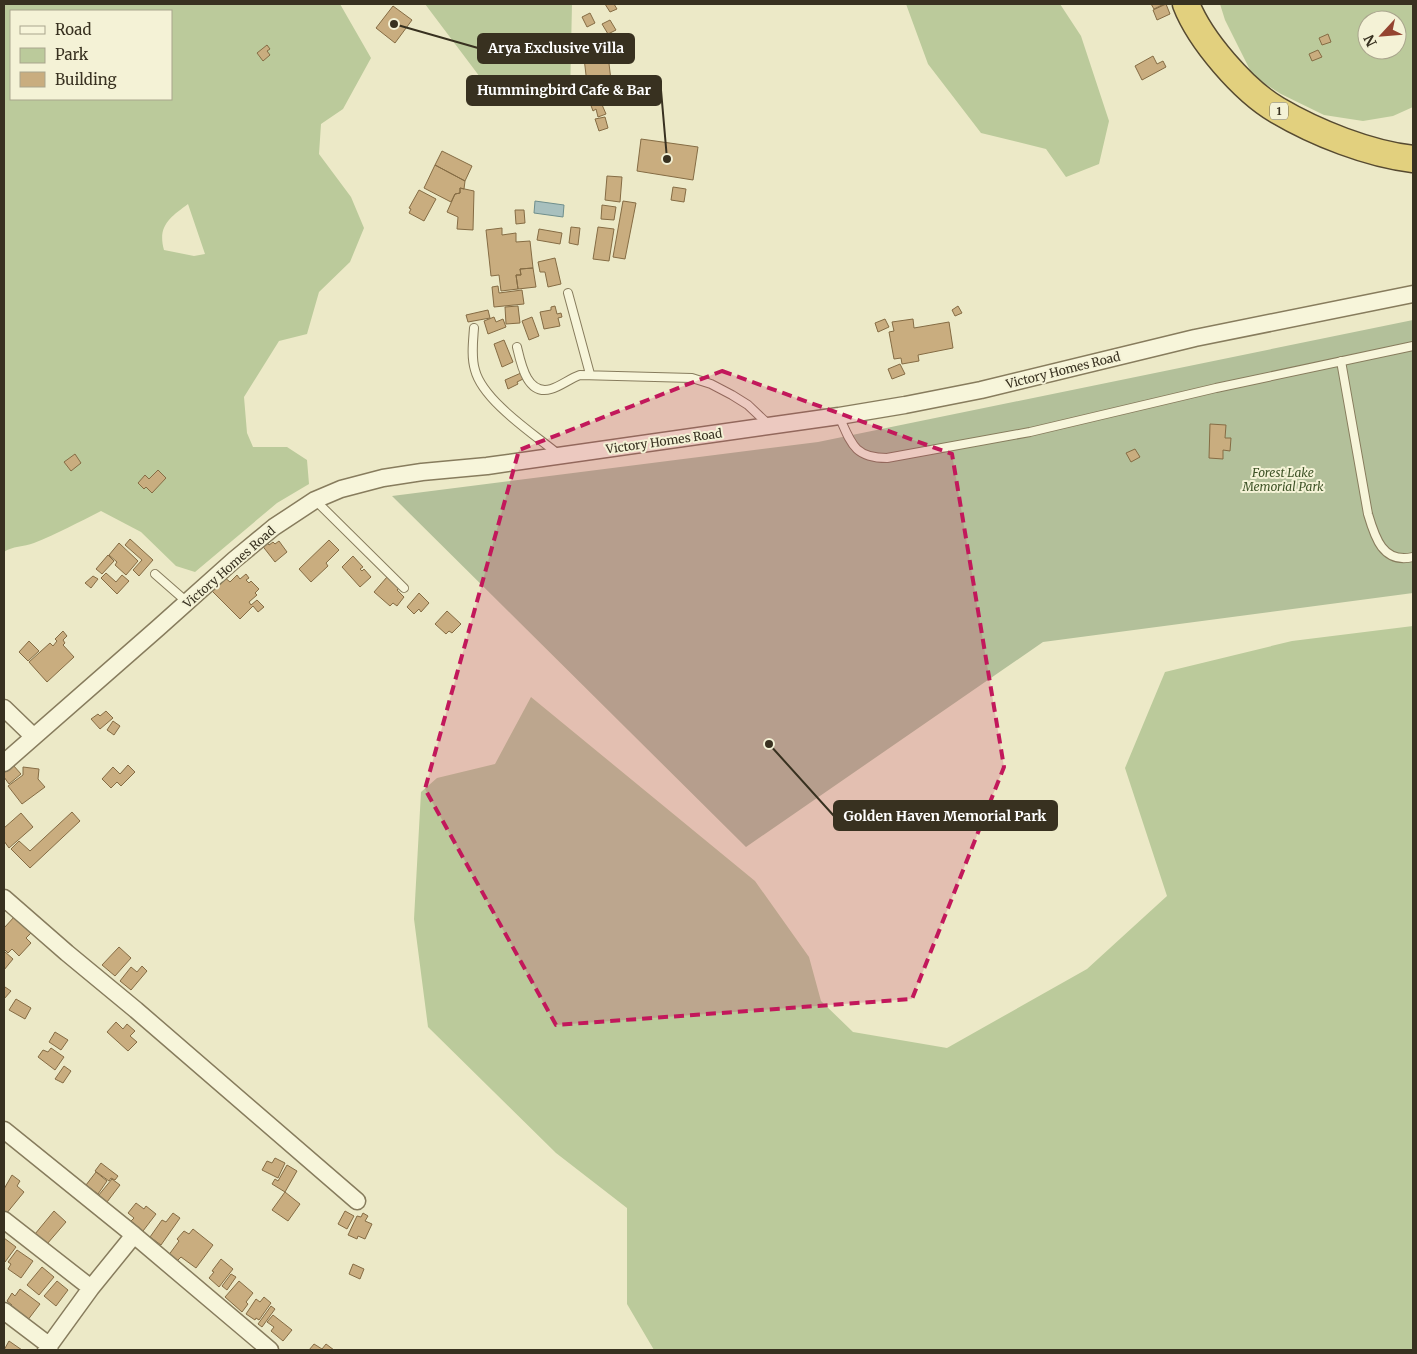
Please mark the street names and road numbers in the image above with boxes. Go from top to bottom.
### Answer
road number: 1 [1270,102,1288,120]
street label: Victory Homes Road [1003,349,1122,392]
street label: Victory Homes Road [604,425,723,457]
street label: Victory Homes Road [179,523,278,612]

